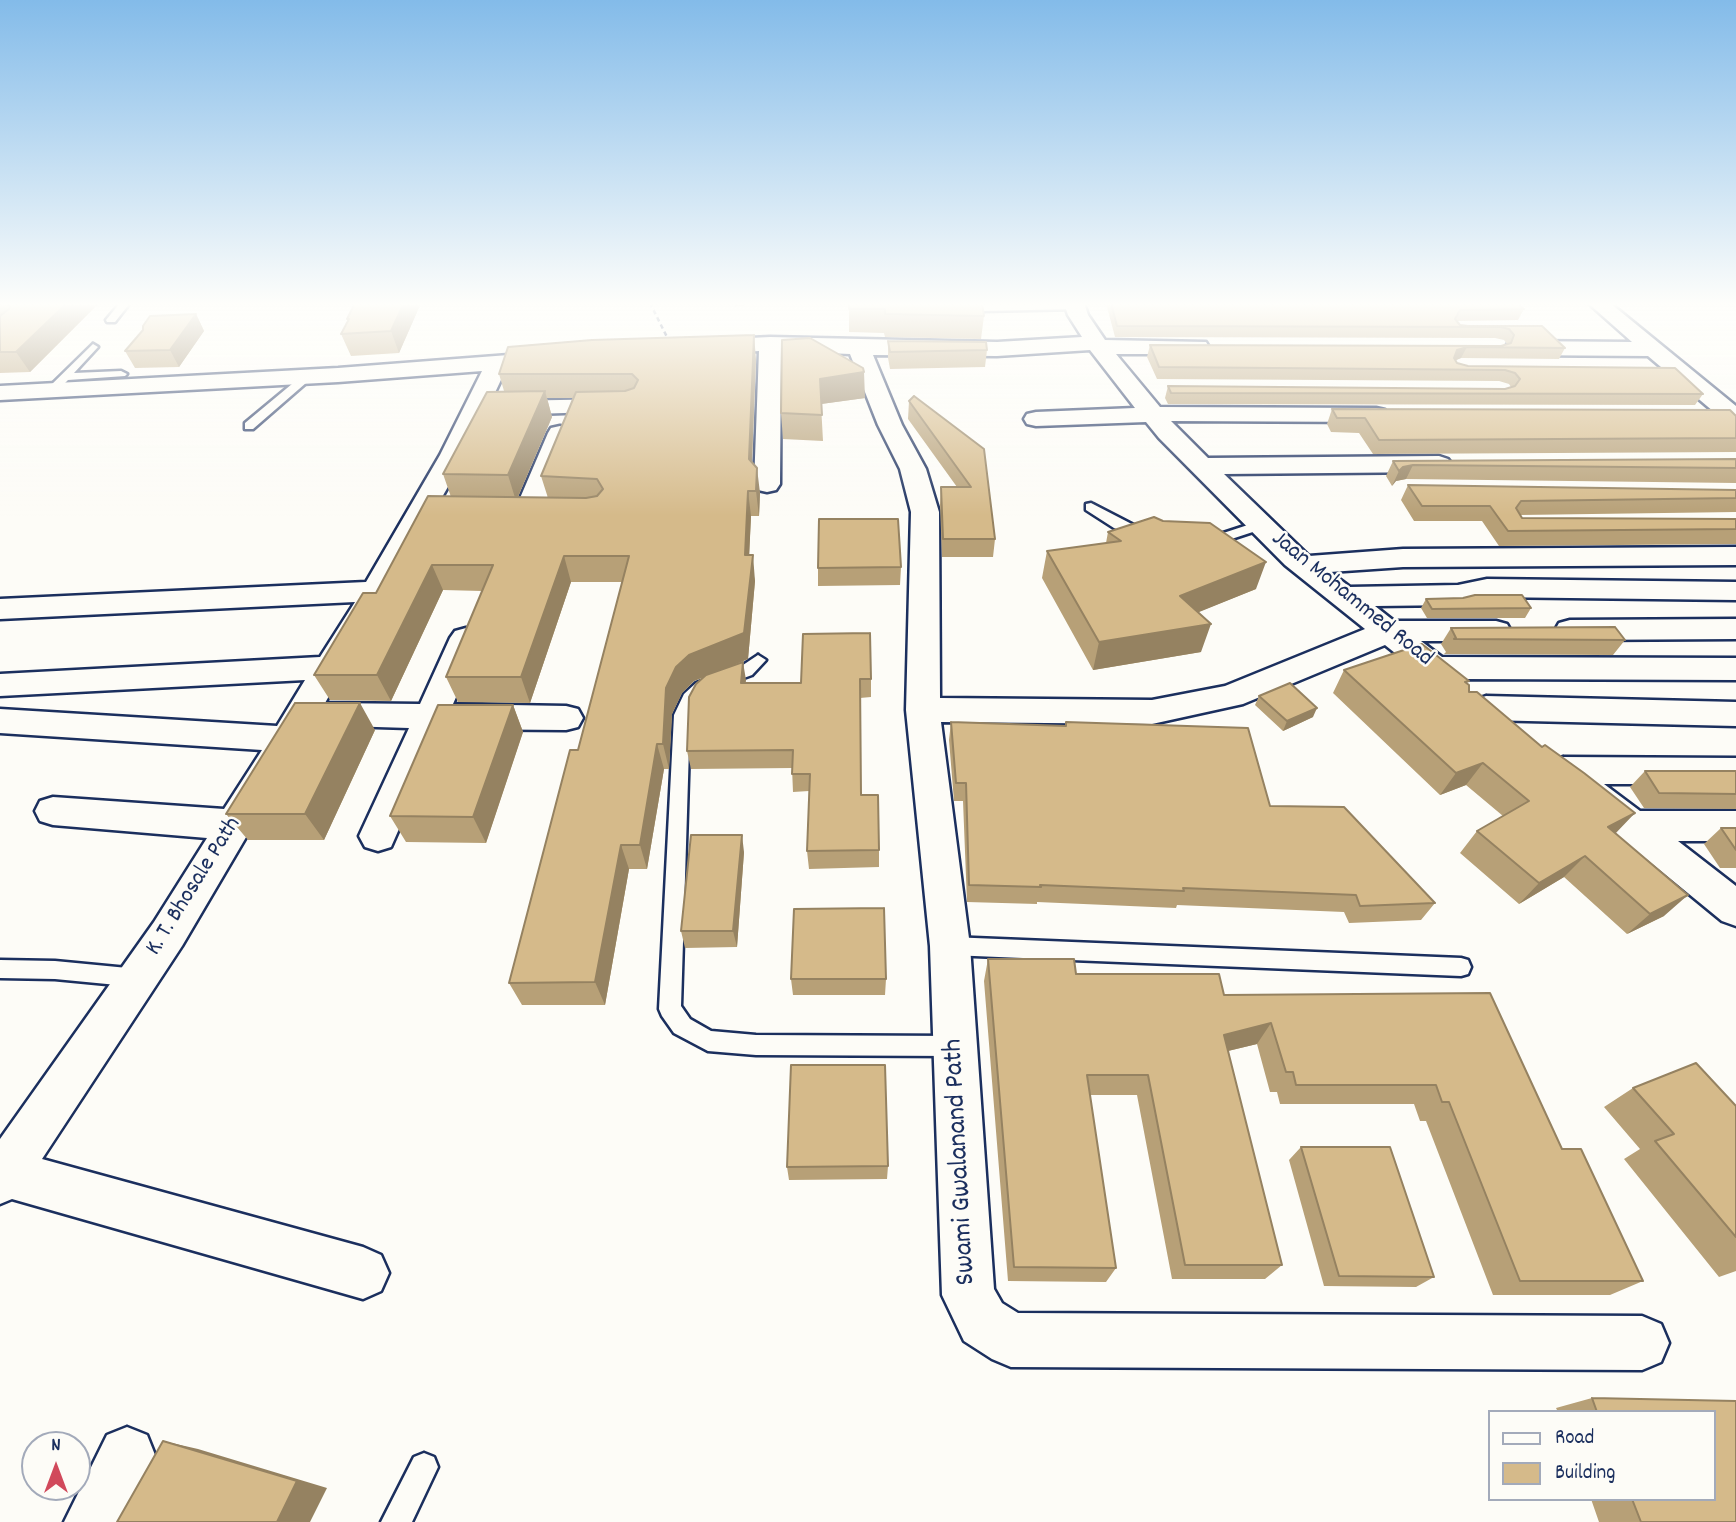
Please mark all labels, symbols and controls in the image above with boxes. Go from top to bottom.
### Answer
street label: Jaan Mohammed Road [1264,526,1438,674]
street label: K. T. Bhosale Path [141,812,249,962]
street label: Swami Gwalanand Path [939,1038,985,1286]
legend [1488,1410,1715,1501]
text: Road [1555,1424,1594,1454]
north arrow [21,1431,91,1501]
text: N [51,1433,61,1460]
text: Building [1555,1459,1615,1489]

